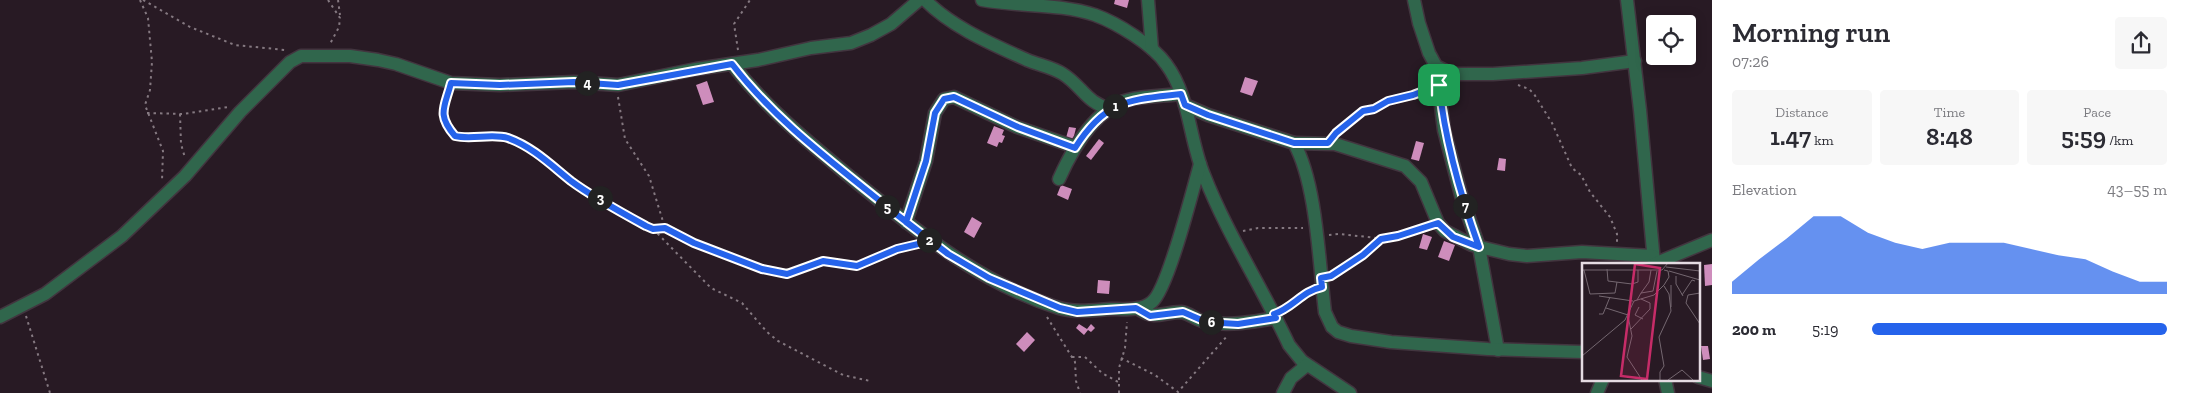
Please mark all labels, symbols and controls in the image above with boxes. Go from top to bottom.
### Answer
map controls [1646,15,1696,65]
button: locate [1646,15,1696,65]
text: Morning run [1732,16,1890,49]
button: share [2115,17,2167,69]
text: 07:26 [1732,52,1769,71]
pin [1418,64,1460,106]
pin: 4 [574,70,600,96]
icon: arrive [1425,71,1453,99]
text: 4 [584,75,591,92]
pin: 1 [1102,94,1128,118]
text: 1 [1113,98,1118,115]
text: Distance [1775,104,1828,121]
text: Time [1934,104,1965,121]
text: Pace [2083,104,2111,121]
text: 1.47 [1770,121,1811,151]
text: 8:48 [1926,121,1973,151]
text: 5:59 [2061,121,2106,151]
text: km [1811,132,1834,149]
text: /km [2106,132,2133,149]
text: Elevation [1732,180,1797,199]
text: 43–55 m [2107,180,2167,199]
pin: 3 [588,186,612,210]
text: 3 [597,190,604,207]
pin: 5 [874,194,900,220]
pin: 7 [1452,194,1478,218]
text: 7 [1462,198,1469,215]
text: 5 [884,199,891,216]
pin: 2 [916,228,942,252]
text: 2 [926,232,933,249]
inset map [1582,263,1700,380]
pin: 6 [1198,310,1224,334]
text: 6 [1208,314,1215,331]
text: 200 m [1732,320,1776,339]
text: 5:19 [1812,320,1838,339]

